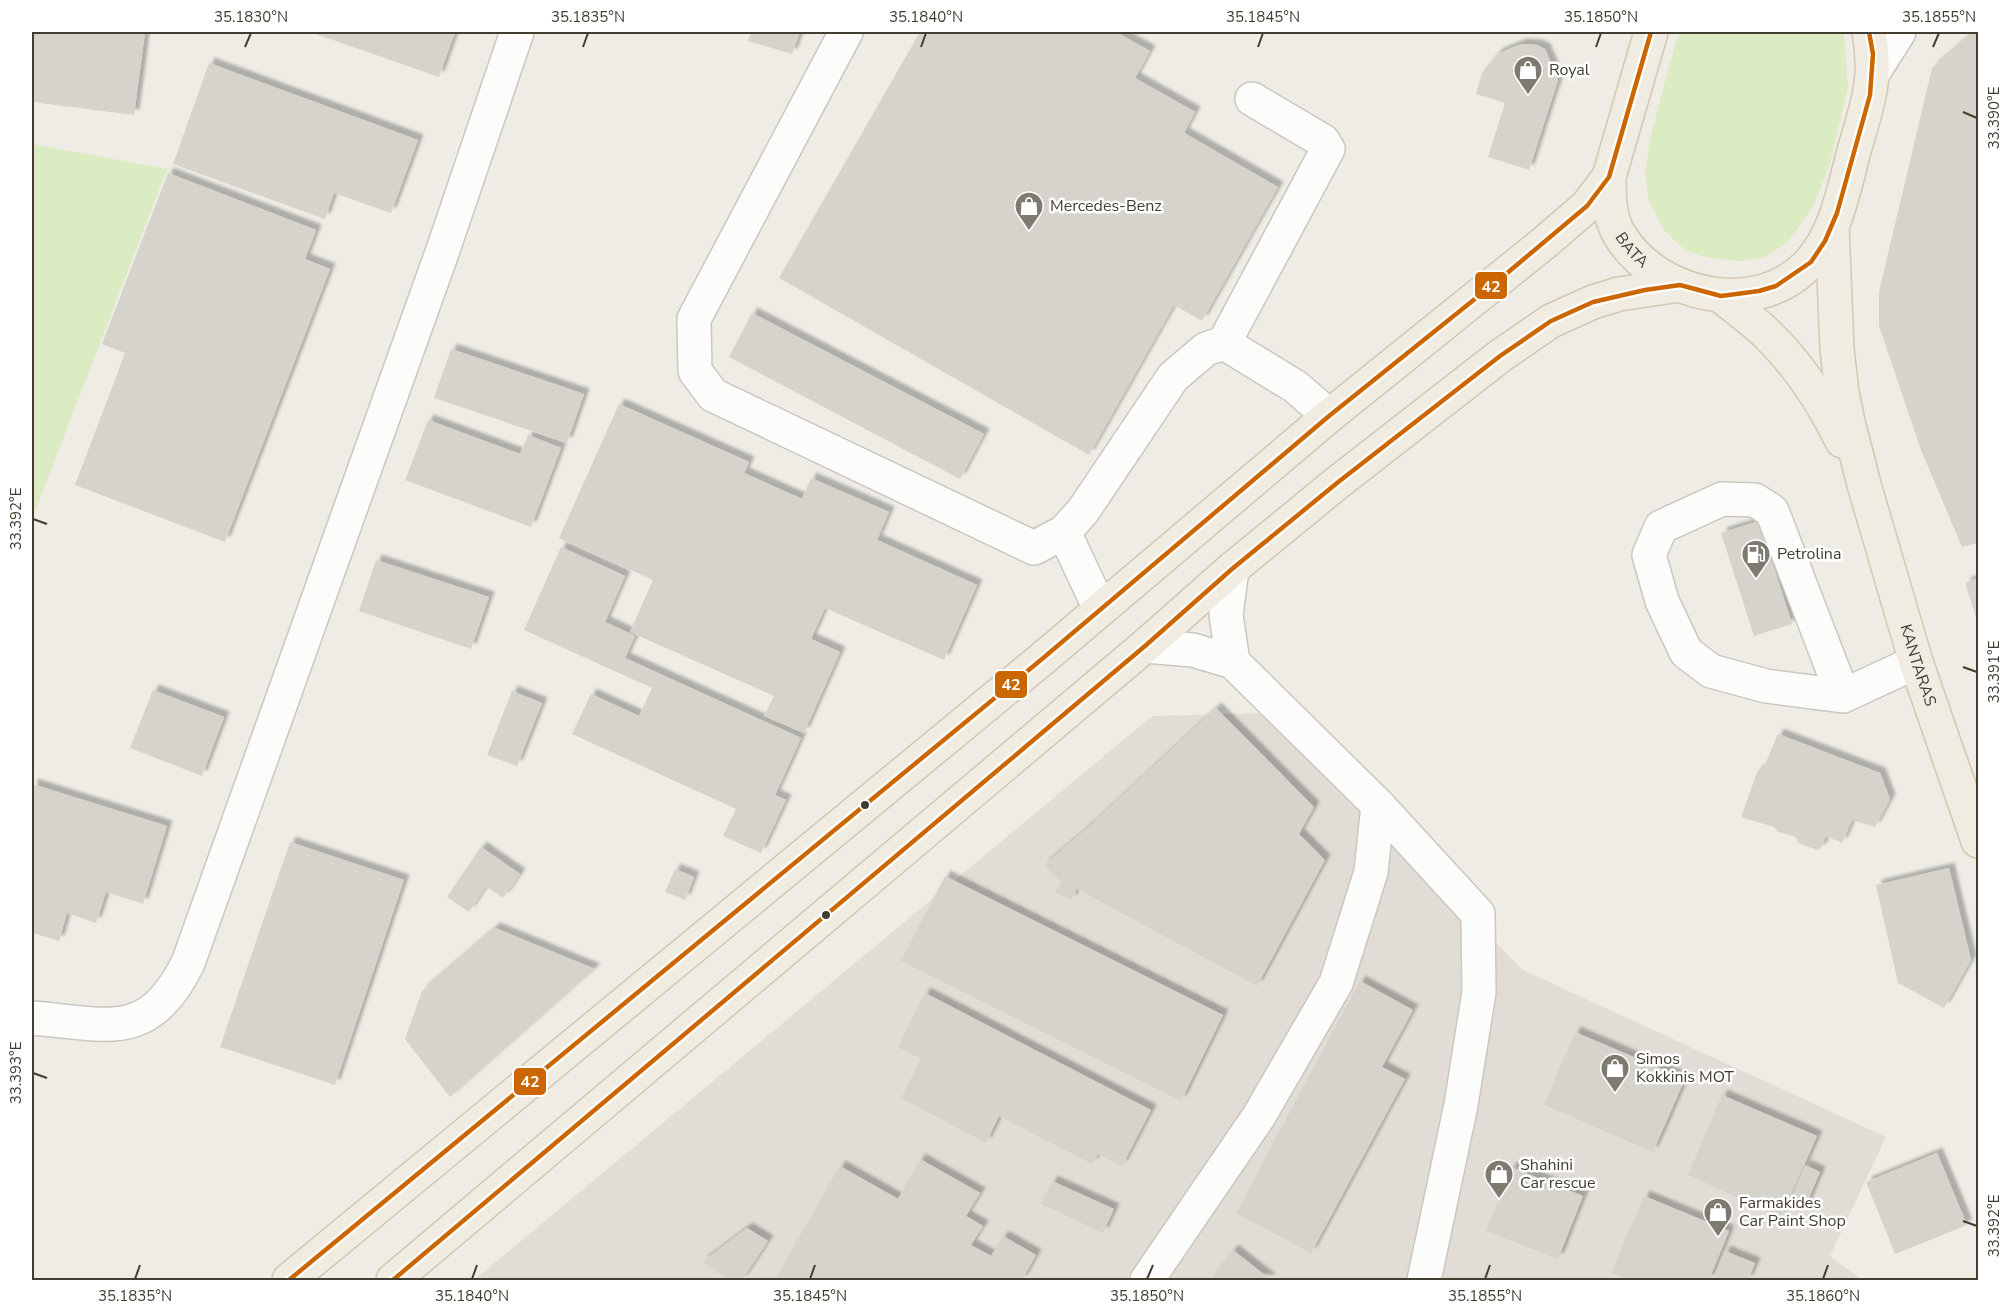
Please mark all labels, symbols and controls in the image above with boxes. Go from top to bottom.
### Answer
text: 35.1830°N [214,7,288,27]
text: 35.1835°N [551,7,625,27]
text: 35.1840°N [889,7,963,27]
text: 35.1845°N [1226,7,1300,27]
text: 35.1850°N [1564,7,1638,27]
text: 35.1855°N [1902,7,1976,27]
shop icon: Royal [1512,54,1544,96]
place label: Royal [1549,59,1590,81]
text: 33.390°E [1984,87,2004,149]
shop icon: Mercedes-Benz [1013,190,1045,232]
place label: Mercedes-Benz [1050,195,1162,217]
street label: BATA [1610,228,1653,273]
line badge: 42 [1474,271,1508,300]
text: 42 [1481,276,1501,298]
text: 33.392°E [6,488,26,550]
fuel station icon: Petrolina [1740,538,1772,580]
place label: Petrolina [1777,543,1841,565]
street label: KANTARAS [1894,621,1942,709]
text: 33.391°E [1984,641,2004,703]
line badge: 42 [994,670,1028,699]
text: 42 [1001,674,1021,696]
unlabelled marker [859,799,871,811]
unlabelled marker [820,909,832,921]
text: 33.393°E [6,1042,26,1104]
place label: Simos Kokkinis MOT [1636,1048,1734,1088]
shop icon: Simos Kokkinis MOT [1599,1052,1631,1094]
line badge: 42 [513,1067,547,1096]
text: 42 [520,1071,540,1093]
place label: Shahini Car rescue [1520,1154,1596,1194]
shop icon: Shahini Car rescue [1483,1158,1515,1200]
place label: Farmakides Car Paint Shop [1739,1192,1846,1232]
text: 33.392°E [1984,1195,2004,1257]
shop icon: Farmakides Car Paint Shop [1702,1196,1734,1238]
text: 35.1835°N [98,1286,172,1306]
text: 35.1840°N [435,1286,509,1306]
text: 35.1845°N [773,1286,847,1306]
text: 35.1850°N [1110,1286,1184,1306]
text: 35.1855°N [1448,1286,1522,1306]
text: 35.1860°N [1786,1286,1860,1306]

